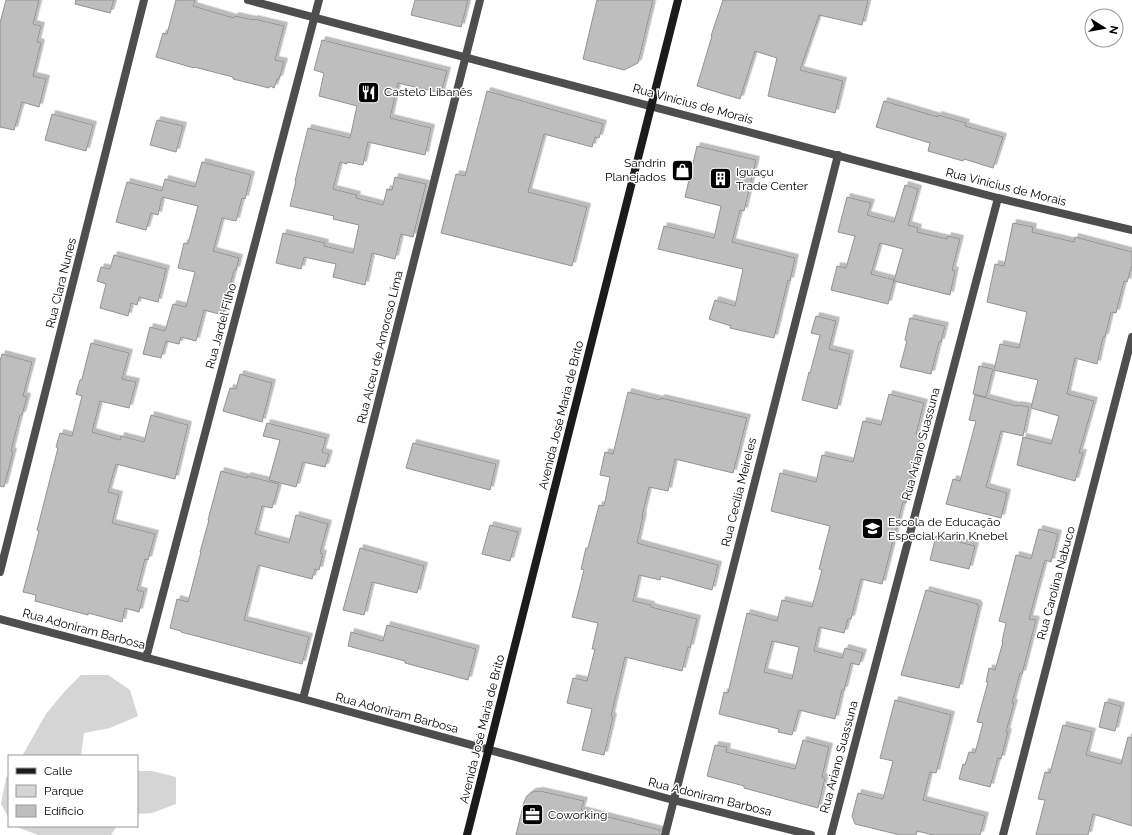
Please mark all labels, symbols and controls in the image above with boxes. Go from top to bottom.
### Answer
north arrow [1084,8,1124,48]
text: N [1106,24,1121,35]
restaurant icon: Castelo Libanês [356,79,382,105]
street label: Rua Vinícius de Morais [631,81,755,127]
place label: Castelo Libanês [384,85,473,99]
place label: Sandrin Planejados [605,156,666,184]
shop icon: Sandrin Planejados [669,157,695,183]
place label: Iguaçu Trade Center [736,165,809,193]
street label: Rua Vinícius de Morais [944,165,1068,209]
building icon: Iguaçu Trade Center [707,166,733,192]
street label: Rua Clara Nunes [43,236,79,330]
street label: Rua Alceu de Amoroso Lima [354,269,406,425]
street label: Rua Jardel Filho [203,282,239,370]
street label: Avenida José Maria de Brito [536,339,586,491]
street label: Rua Ariano Suassuna [899,386,943,502]
street label: Rua Cecília Meireles [719,436,759,548]
place label: Escola de Educação Especial Karin Knebel [888,515,1009,543]
school or university icon: Escola de Educação Especial Karin Knebel [860,516,886,542]
street label: Rua Carolina Nabuco [1034,525,1078,641]
street label: Rua Adoniram Barbosa [21,606,147,652]
street label: Avenida José Maria de Brito [457,653,507,805]
street label: Rua Adoniram Barbosa [334,690,460,736]
street label: Rua Ariano Suassuna [817,699,861,815]
legend [8,755,138,827]
text: Calle [44,764,72,778]
street label: Rua Adoniram Barbosa [647,775,773,819]
text: Parque [44,784,84,798]
office icon: Coworking [520,802,546,828]
text: Edificio [44,804,84,818]
place label: Coworking [548,808,607,822]

